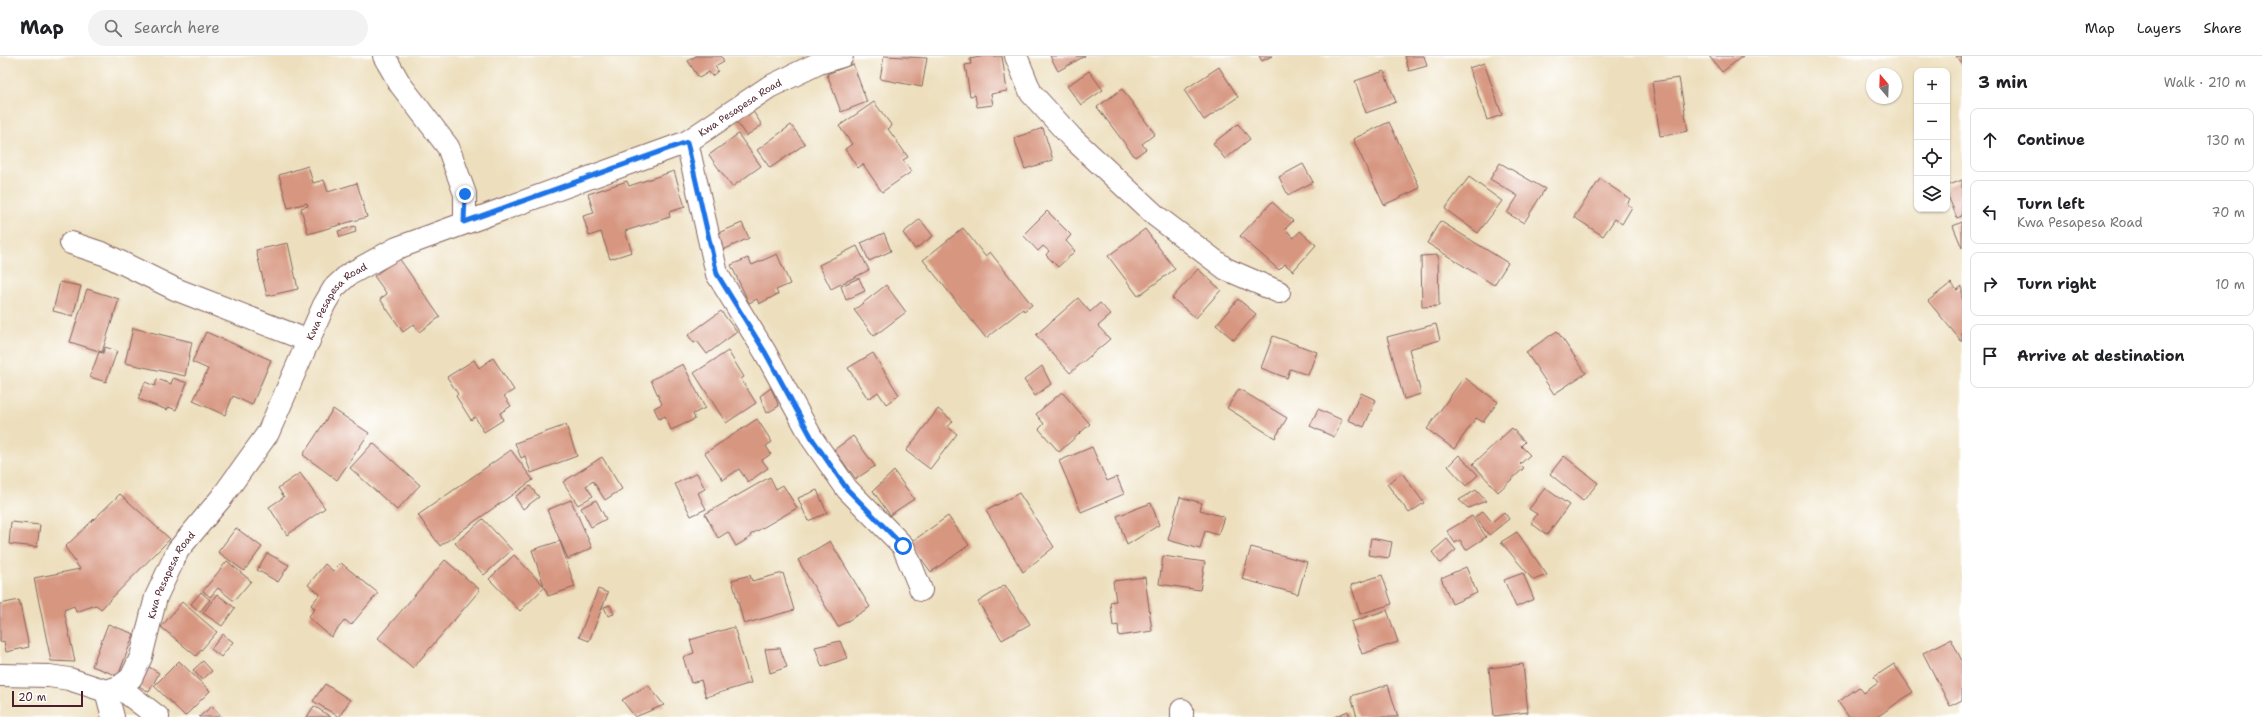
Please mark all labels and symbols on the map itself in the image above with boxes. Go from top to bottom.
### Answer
north arrow [1866,68,1902,104]
street label: Kwa Pesapesa Road [696,75,784,139]
route end [456,185,474,203]
street label: Kwa Pesapesa Road [303,259,370,342]
street label: Kwa Pesapesa Road [144,528,198,620]
route start [894,537,912,555]
scale bar [12,689,83,708]

